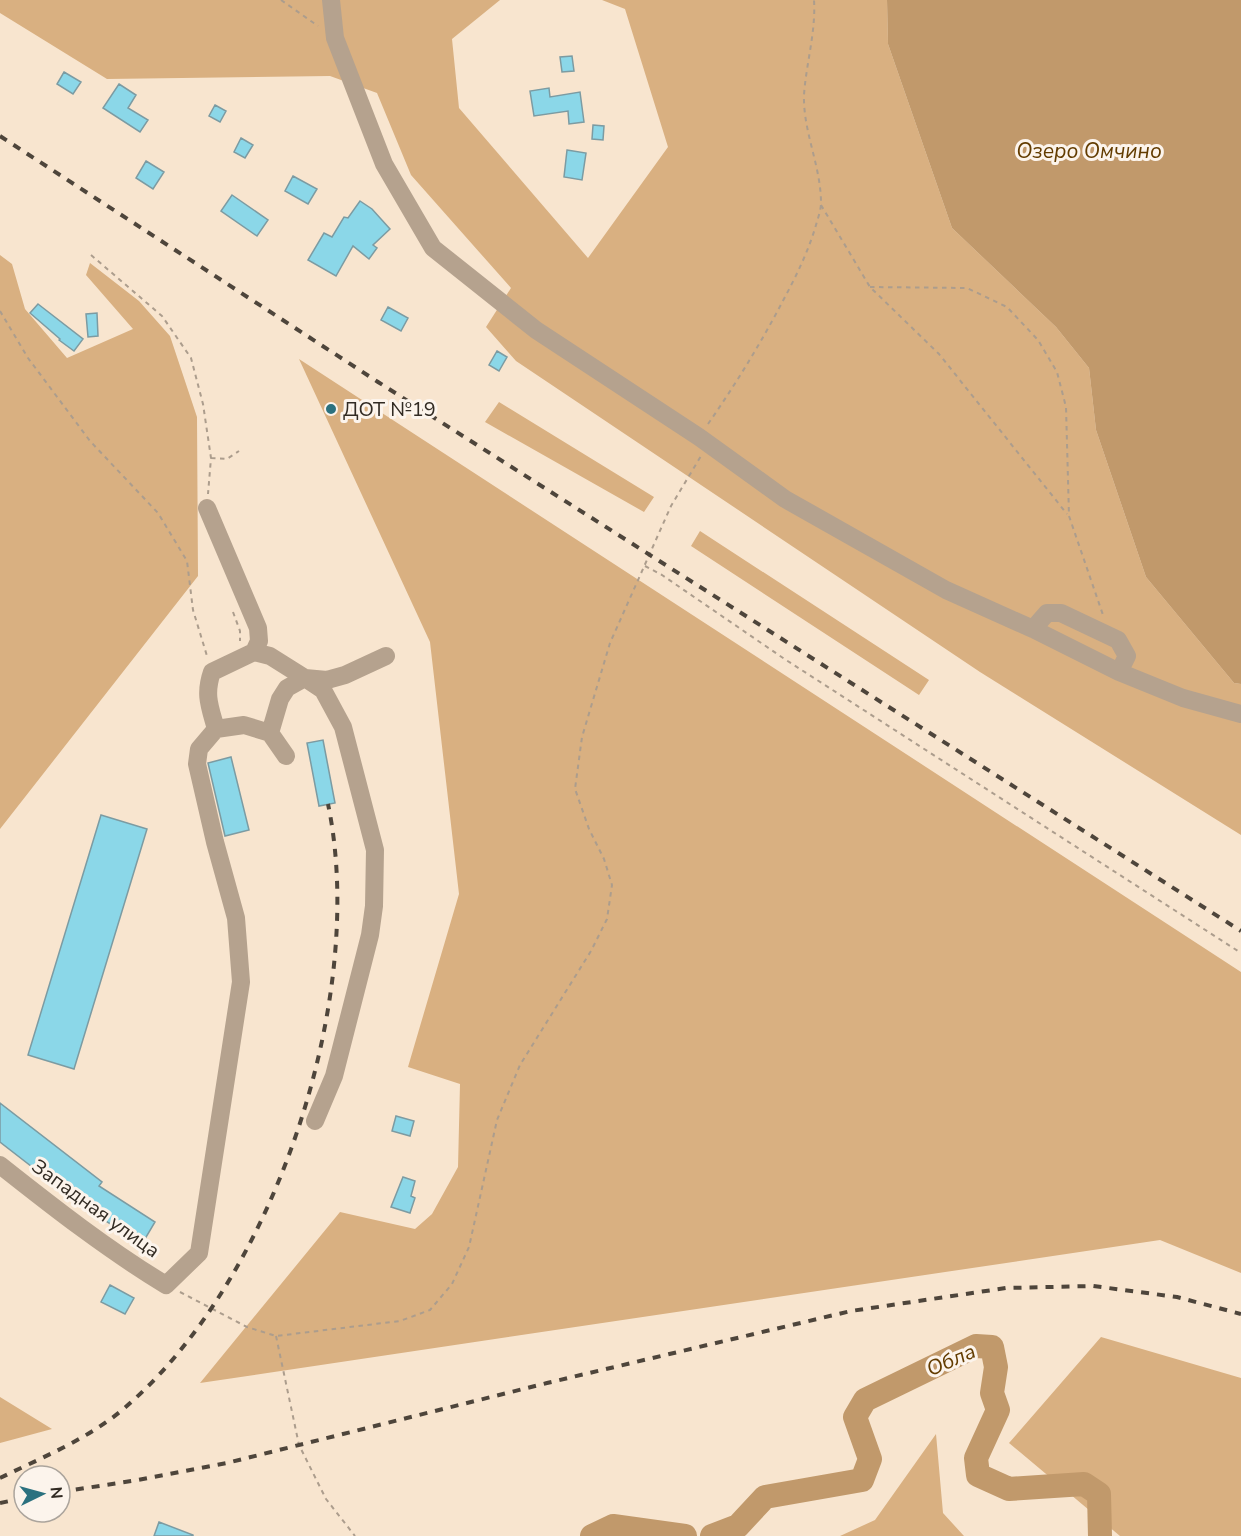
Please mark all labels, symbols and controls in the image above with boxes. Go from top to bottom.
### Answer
water label: Озеро Омчино [1016,137,1162,165]
place label: ДОТ №19 [343,396,436,423]
marker: ДОТ №19 [324,402,338,416]
street label: Западная улица [26,1153,165,1264]
water label: Обла [922,1337,980,1383]
north arrow [12,1464,72,1524]
text: N [44,1486,67,1500]

